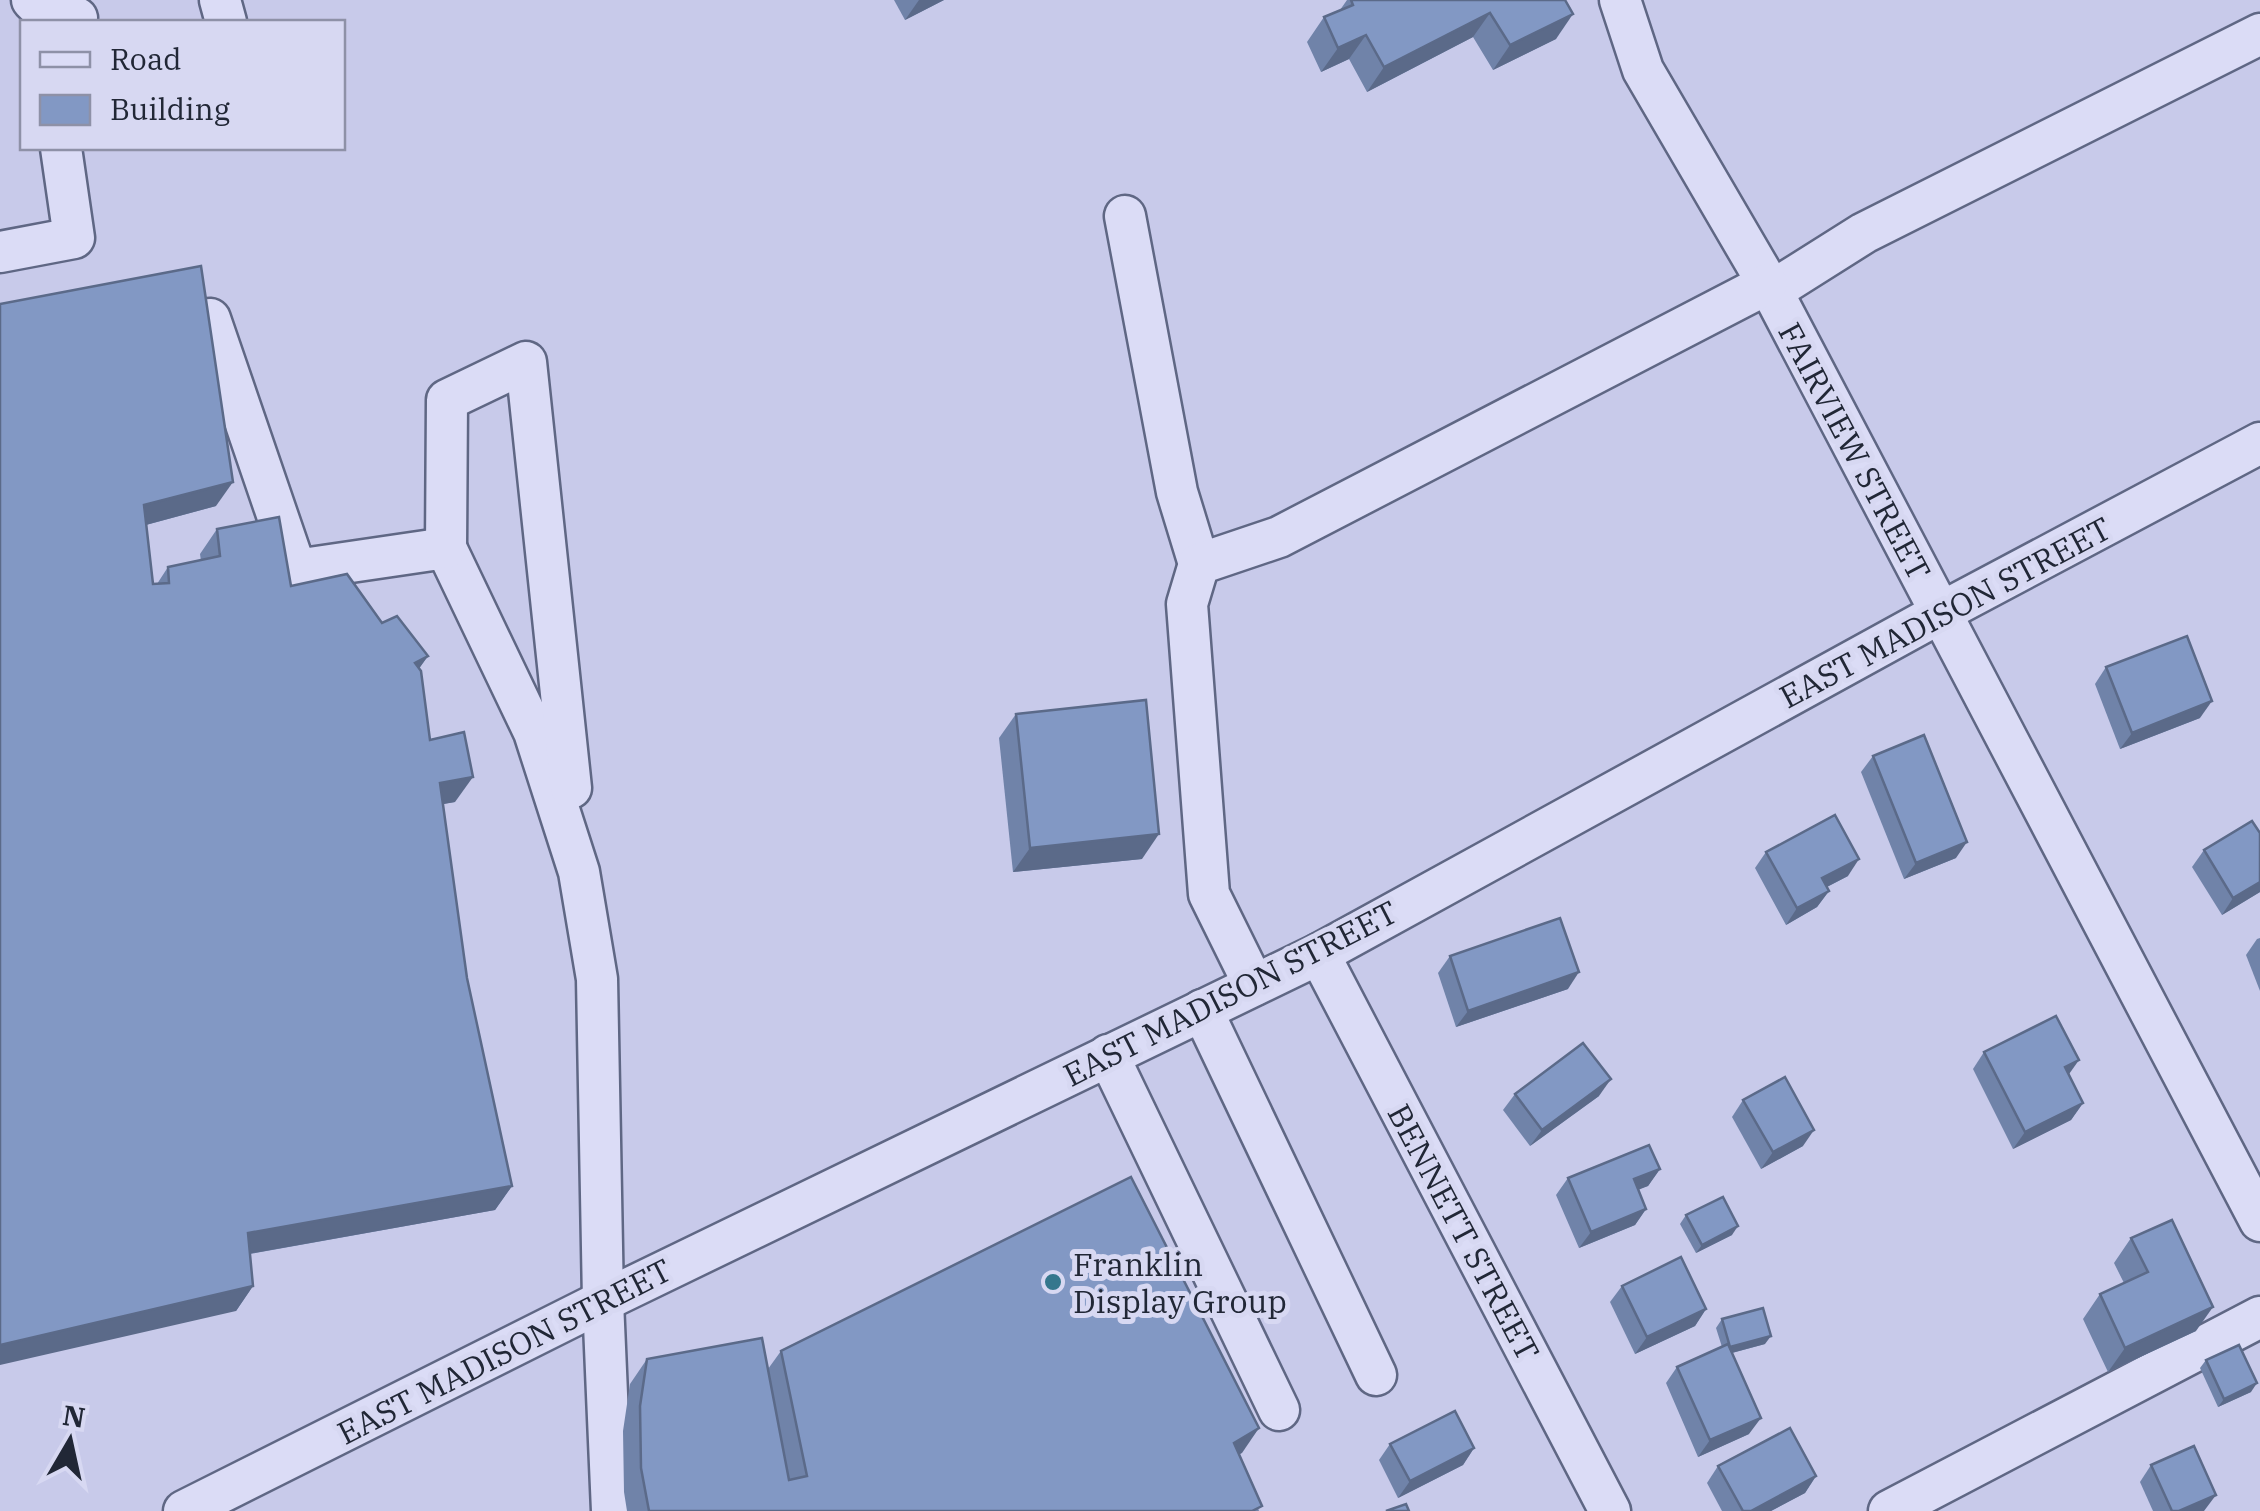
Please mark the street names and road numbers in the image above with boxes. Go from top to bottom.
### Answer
street label: FAIRVIEW STREET [1769,315,1941,587]
street label: EAST MADISON STREET [1772,507,2118,717]
street label: EAST MADISON STREET [1056,890,1404,1096]
street label: BENNETT STREET [1379,1096,1549,1368]
street label: EAST MADISON STREET [330,1248,678,1454]

